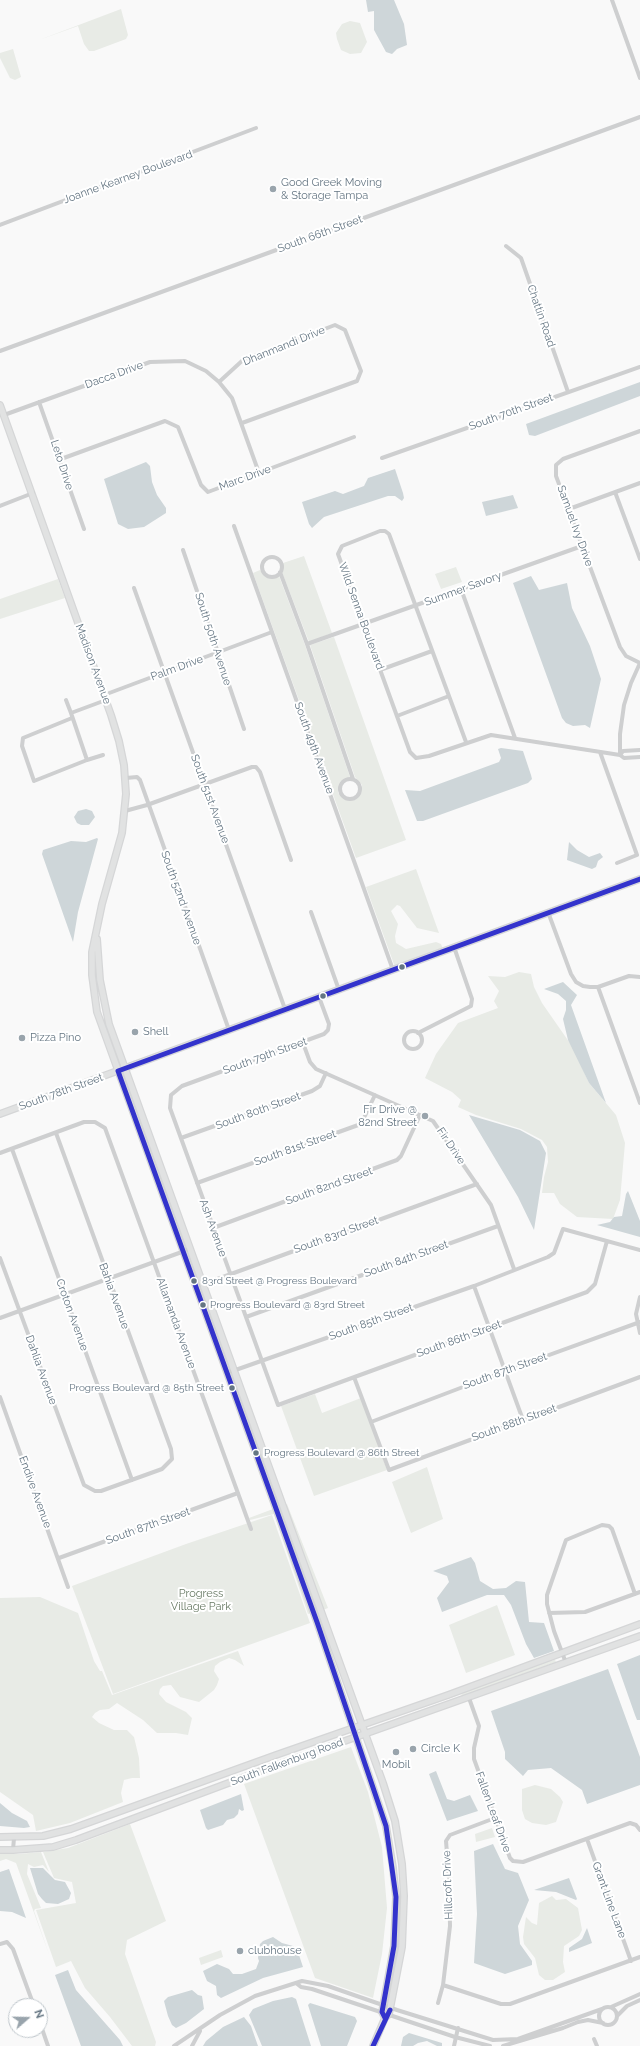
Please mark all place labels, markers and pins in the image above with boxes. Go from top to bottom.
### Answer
place label: Good Greek Moving & Storage Tampa [281,176,382,202]
marker: Good Greek Moving & Storage Tampa [268,184,278,194]
unlabelled marker [397,962,407,972]
unlabelled marker [318,991,328,1001]
place label: Shell [143,1025,169,1039]
marker: Shell [130,1027,140,1037]
place label: Pizza Pino [30,1031,81,1045]
marker: Pizza Pino [17,1033,27,1043]
place label: Fir Drive @ 82nd Street [358,1103,417,1129]
marker: Fir Drive @ 82nd Street [420,1111,430,1121]
place label: 83rd Street @ Progress Boulevard [202,1275,357,1287]
marker: 83rd Street @ Progress Boulevard [189,1276,199,1286]
place label: Progress Boulevard @ 83rd Street [210,1299,365,1311]
marker: Progress Boulevard @ 83rd Street [198,1300,208,1310]
place label: Progress Boulevard @ 85th Street [69,1382,224,1394]
marker: Progress Boulevard @ 85th Street [227,1383,237,1393]
place label: Progress Boulevard @ 86th Street [264,1447,419,1459]
marker: Progress Boulevard @ 86th Street [251,1448,261,1458]
place label: Circle K [421,1742,460,1756]
marker: Circle K [408,1744,418,1754]
marker: Mobil [391,1747,401,1757]
place label: Mobil [382,1758,410,1772]
place label: clubhouse [248,1944,302,1958]
marker: clubhouse [235,1946,245,1956]

